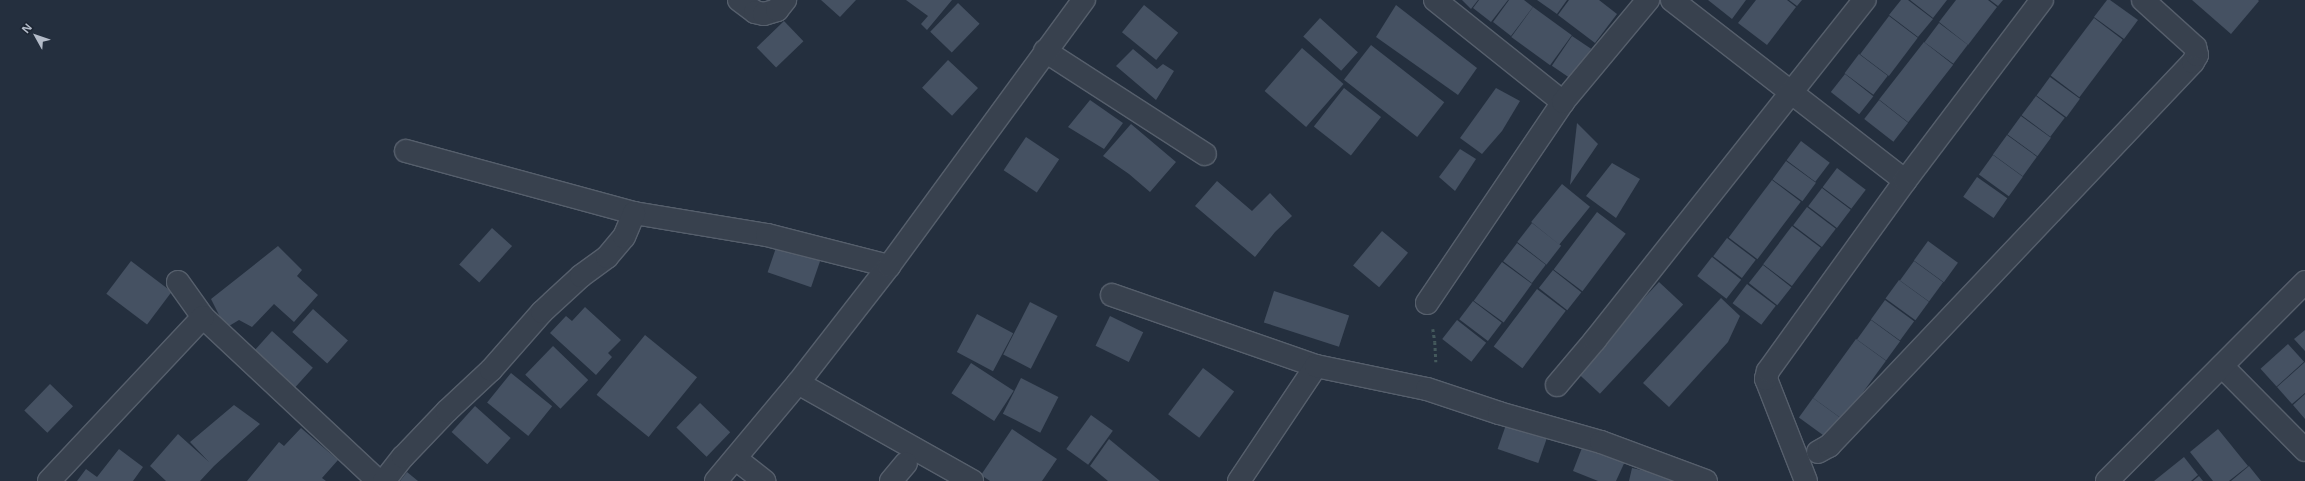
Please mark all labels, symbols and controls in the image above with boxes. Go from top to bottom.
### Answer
north arrow [16,16,56,56]
text: N [18,20,35,36]

